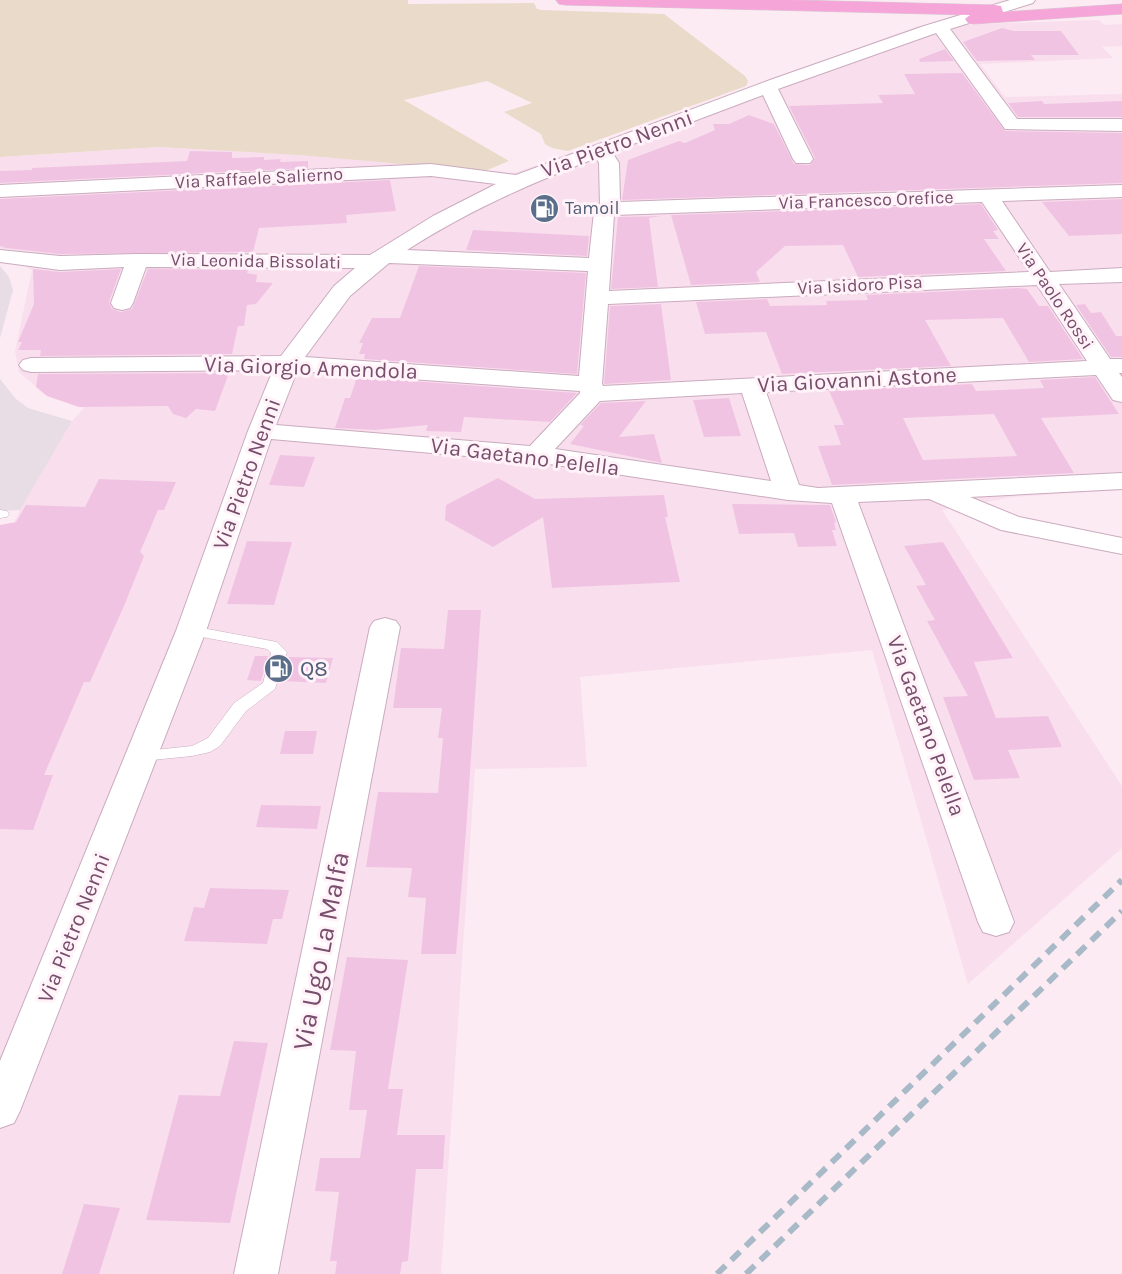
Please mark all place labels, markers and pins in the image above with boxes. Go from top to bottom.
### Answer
fuel station icon: Tamoil [528,192,560,224]
place label: Tamoil [565,197,619,219]
fuel station icon: Q8 [263,653,295,685]
place label: Q8 [300,656,328,682]

